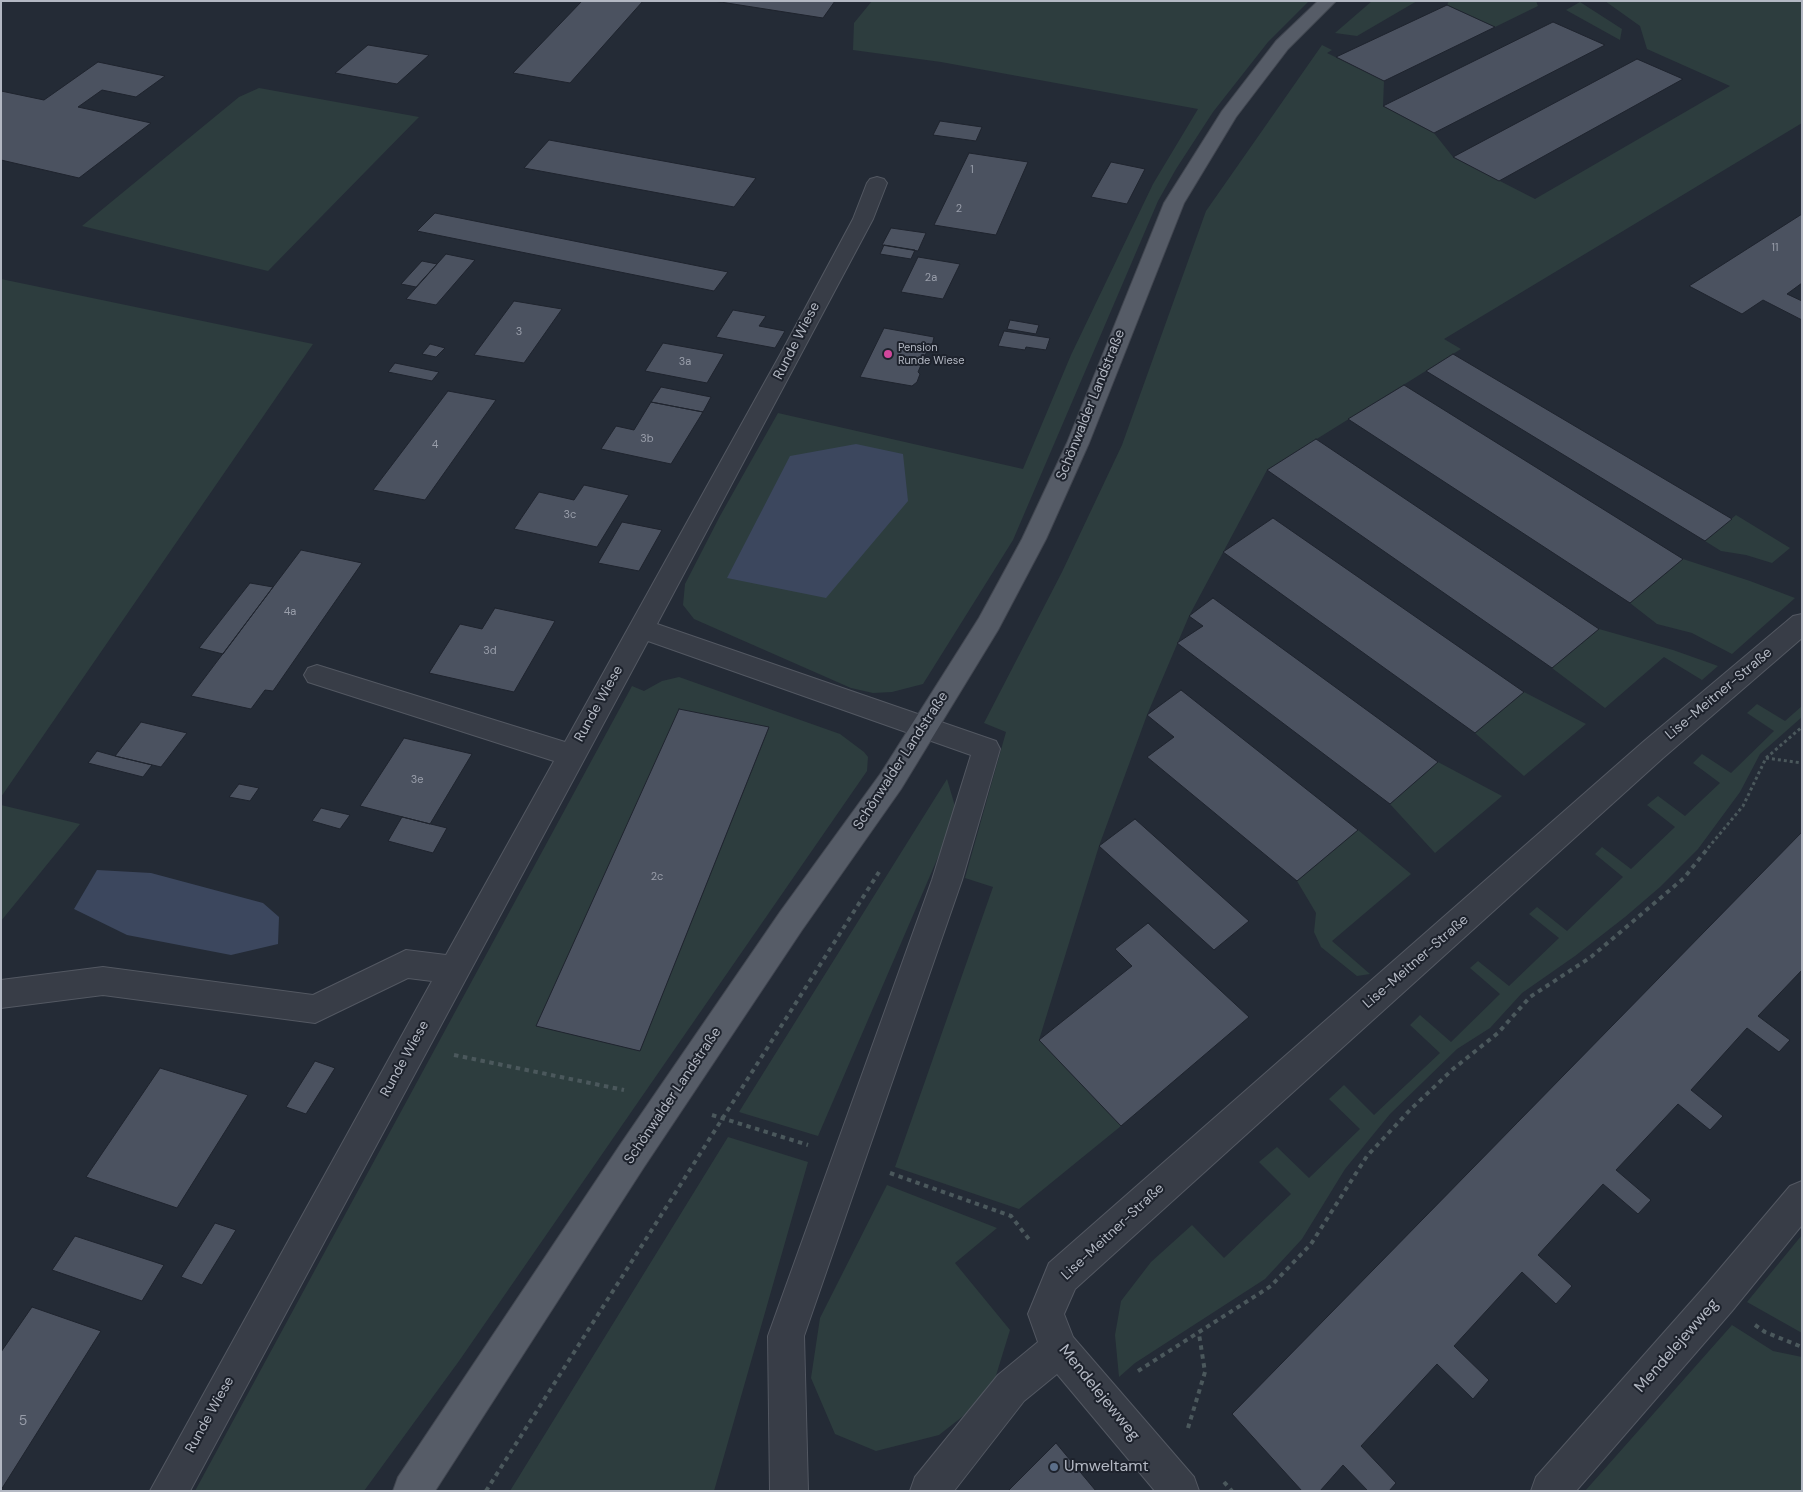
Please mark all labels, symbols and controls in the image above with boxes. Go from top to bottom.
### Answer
house number: 1 [970,163,974,177]
house number: 2 [956,202,962,216]
house number: 11 [1772,241,1778,255]
house number: 2a [925,271,937,285]
street label: Runde Wiese [770,299,824,383]
house number: 3 [516,325,522,339]
street label: Schönwalder Landstraße [1053,327,1129,483]
place label: Pension Runde Wiese [898,341,965,367]
marker: Pension Runde Wiese [882,348,894,360]
house number: 3a [679,355,691,369]
house number: 3b [640,432,654,446]
house number: 4 [432,438,438,452]
house number: 3c [564,508,576,522]
house number: 4a [284,605,296,619]
house number: 3d [483,644,497,658]
street label: Lise-Meitner-Straße [1662,644,1776,744]
street label: Runde Wiese [571,663,627,745]
street label: Schönwalder Landstraße [850,689,952,833]
house number: 3e [411,773,423,787]
house number: 2c [651,870,663,884]
street label: Lise-Meitner-Straße [1360,912,1472,1012]
street label: Runde Wiese [377,1018,433,1100]
street label: Schönwalder Landstraße [621,1025,725,1167]
street label: Lise-Meitner-Straße [1058,1180,1168,1284]
street label: Mendelejewweg [1631,1295,1723,1397]
street label: Mendelejewweg [1054,1341,1144,1445]
street label: Runde Wiese [182,1374,238,1456]
house number: 5 [19,1413,27,1429]
place label: Umweltamt [1064,1457,1149,1477]
marker: Umweltamt [1048,1461,1060,1473]

